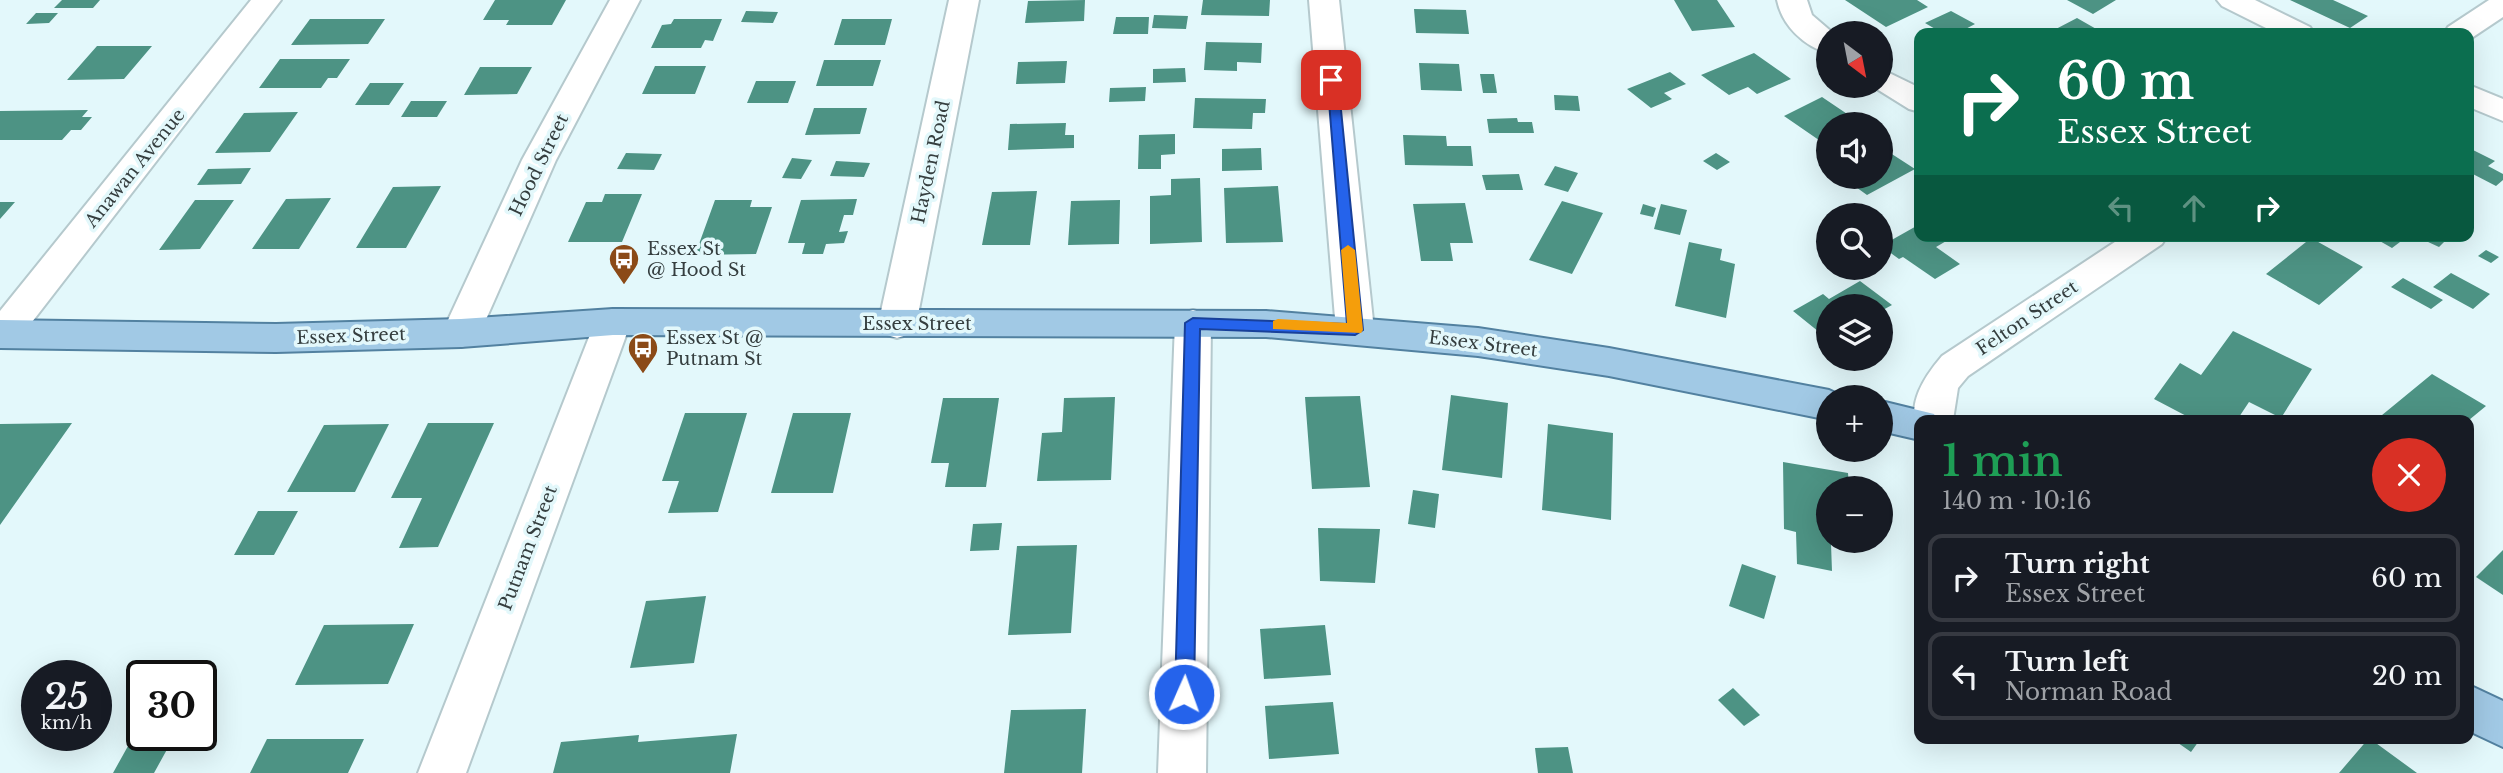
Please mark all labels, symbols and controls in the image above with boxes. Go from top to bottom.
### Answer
north arrow [1816,21,1894,98]
map controls [1816,21,1893,553]
pin [1301,50,1361,110]
text: 60 m [2057,51,2194,112]
icon: right [1942,56,2033,147]
icon: arrive [1312,61,1350,99]
street label: Hayden Road [907,98,955,226]
street label: Anawan Avenue [80,104,190,233]
street label: Hood Street [505,110,573,220]
button: sound [1816,112,1893,189]
text: Essex Street [2057,112,2252,152]
icon: left [2102,189,2140,227]
icon: ahead [2175,189,2213,227]
icon: right [2248,189,2286,227]
button: search [1816,203,1893,280]
place label: Essex St @ Hood St [647,238,746,281]
bus stop icon: Essex St @ Hood St [607,242,641,286]
street label: Felton Street [1972,276,2082,360]
button: layers [1816,294,1893,371]
street label: Essex Street [862,313,972,335]
street label: Essex Street [296,323,406,349]
street label: Essex Street [1427,326,1539,362]
place label: Essex St @ Putnam St [666,327,764,370]
bus stop icon: Essex St @ Putnam St [626,331,660,375]
button: + [1816,385,1893,462]
text: 1 min [1942,435,2063,487]
button: close [2372,438,2446,512]
button: − [1816,476,1893,553]
street label: Putnam Street [494,482,562,614]
text: 140 m · 10:16 [1942,487,2091,515]
text: Turn right [2005,548,2150,580]
icon: right [1946,559,1984,597]
text: 60 m [2371,562,2442,594]
text: Essex Street [2005,580,2145,608]
text: Turn left [2005,646,2129,678]
position arrow [1147,657,1221,731]
icon: left [1946,657,1984,695]
speed limit sign: 30 [126,660,217,751]
text: 20 m [2372,660,2442,692]
text: 25 [45,675,88,718]
text: Norman Road [2005,678,2172,706]
text: km/h [41,712,92,734]

